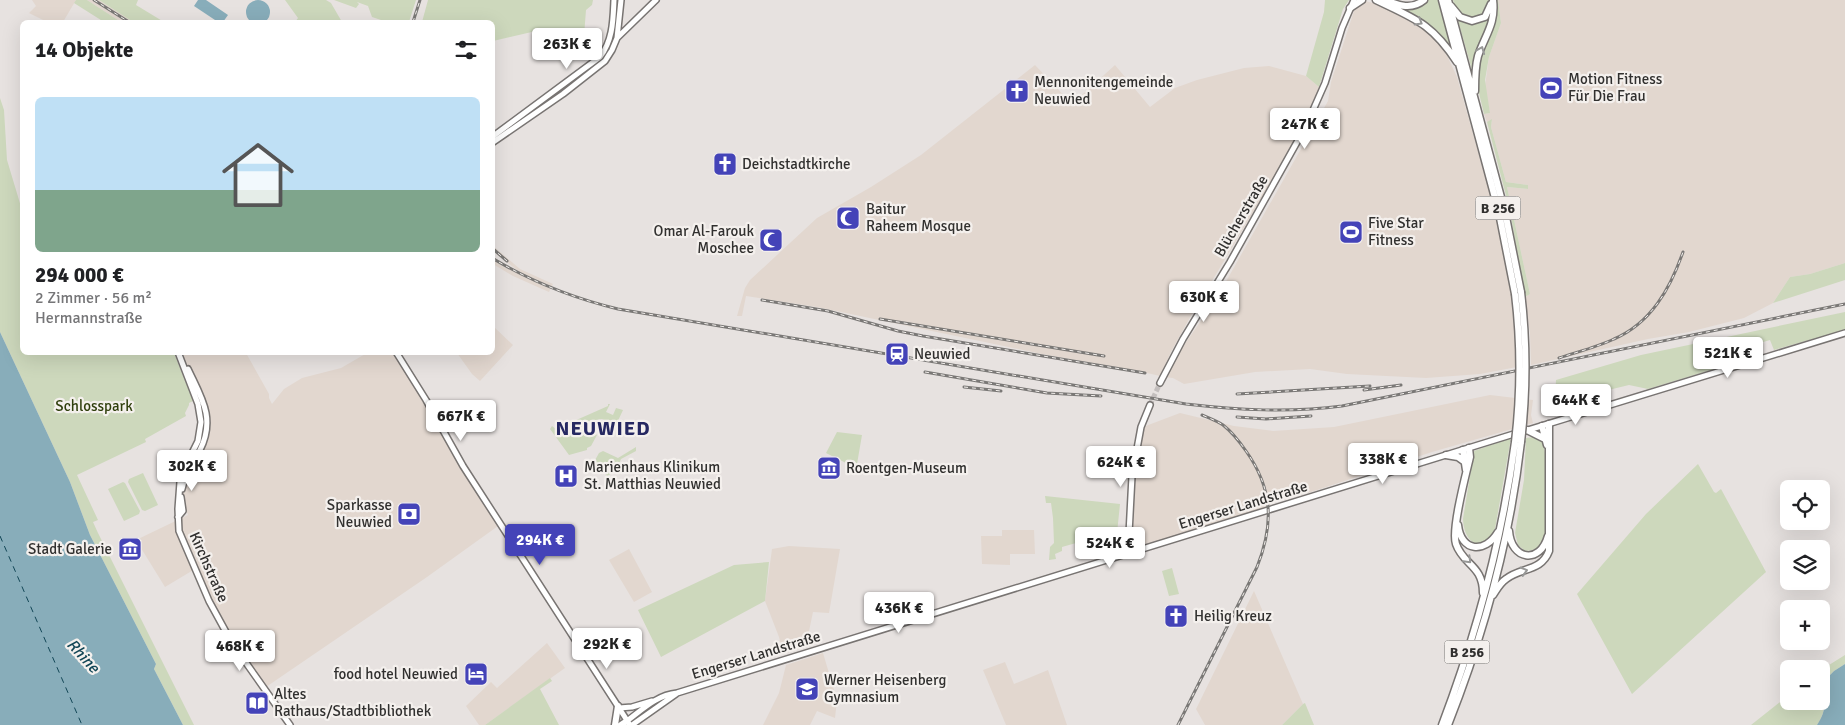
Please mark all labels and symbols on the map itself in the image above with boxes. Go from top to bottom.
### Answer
one-way arrow [1414,15,1423,25]
pin: 263K € [526,28,608,70]
one-way arrow [1475,46,1485,55]
place label: Motion Fitness Für Die Frau [1568,70,1663,105]
place label: Mennonitengemeinde Neuwied [1034,73,1173,108]
sports icon: Motion Fitness Für Die Frau [1538,75,1564,101]
church icon: Mennonitengemeinde Neuwied [1004,78,1030,104]
pin: 247K € [1264,108,1346,150]
church icon: Deichstadtkirche [712,151,738,177]
place label: Deichstadtkirche [742,155,851,173]
street label: Blücherstraße [1210,172,1272,260]
road number: B 256 [1476,197,1520,220]
place label: Baitur Raheem Mosque [866,200,971,235]
mosque icon: Baitur Raheem Mosque [835,205,861,231]
place label: Five Star Fitness [1368,214,1424,249]
sports icon: Five Star Fitness [1338,219,1364,245]
place label: Omar Al-Farouk Moschee [654,222,754,257]
mosque icon: Omar Al-Farouk Moschee [758,227,784,253]
pin: 630K € [1163,280,1245,323]
pin: 521K € [1687,336,1769,379]
station icon: Neuwied [884,341,910,367]
place label: Neuwied [914,345,971,363]
pin: 644K € [1535,384,1617,426]
park label: Schlosspark [55,397,133,415]
pin: 667K € [420,400,502,442]
district label: NEUWIED [555,416,651,441]
pin: 338K € [1342,442,1424,485]
pin: 624K € [1080,446,1162,488]
pin: 302K € [151,450,233,492]
museum icon: Roentgen-Museum [816,455,842,481]
place label: Marienhaus Klinikum St. Matthias Neuwied [584,458,721,493]
place label: Roentgen-Museum [846,459,967,477]
hospital icon: Marienhaus Klinikum St. Matthias Neuwied [553,463,579,489]
street label: Engerser Landstraße [1176,477,1310,533]
place label: Sparkasse Neuwied [327,496,392,531]
bank icon: Sparkasse Neuwied [396,501,422,527]
pin: 294K € [499,524,581,566]
pin: 524K € [1069,526,1151,569]
street label: Kirchstraße [185,529,233,605]
museum icon: Stadt Galerie [117,536,143,562]
place label: Stadt Galerie [28,540,112,558]
one-way arrow [1462,554,1471,563]
one-way arrow [1519,567,1527,577]
pin: 436K € [858,592,940,634]
church icon: Heilig Kreuz [1163,603,1189,629]
place label: Heilig Kreuz [1194,607,1272,625]
street label: Engerser Landstraße [689,627,823,683]
pin: 292K € [566,628,648,670]
pin: 468K € [199,630,281,672]
water label: Rhine [62,635,104,678]
road number: B 256 [1444,640,1490,664]
hotel icon: food hotel Neuwied [463,661,489,687]
place label: food hotel Neuwied [334,665,458,683]
place label: Werner Heisenberg Gymnasium [824,671,946,706]
school or university icon: Werner Heisenberg Gymnasium [794,676,820,702]
place label: Altes Rathaus/Stadtbibliothek [274,685,432,720]
library icon: Altes Rathaus/Stadtbibliothek [244,690,270,716]

